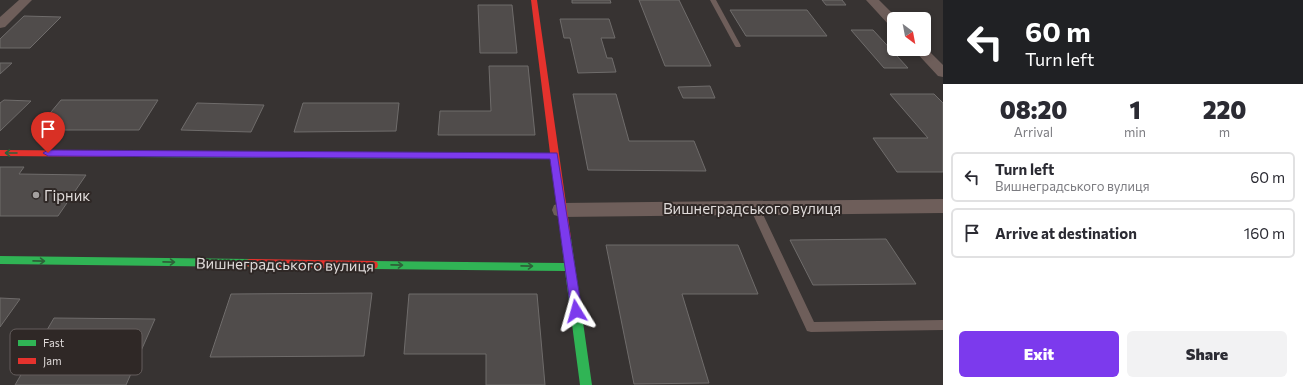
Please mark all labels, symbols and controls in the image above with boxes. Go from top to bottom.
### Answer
north arrow [887,12,931,56]
map controls [887,12,931,56]
text: 60 m [1025,14,1091,48]
icon: left [959,16,1011,68]
text: Turn left [1025,48,1094,70]
text: 08:20 [1000,95,1067,124]
text: 1 [1129,95,1141,124]
text: 220 [1203,95,1246,124]
pin [31,112,65,153]
icon: arrive [37,118,59,140]
text: Arrival [1014,124,1053,140]
text: min [1124,124,1146,140]
text: m [1219,124,1230,140]
one-way arrow [5,149,18,157]
text: Turn left [995,160,1054,178]
icon: left [961,166,983,188]
text: 60 m [1250,168,1285,186]
text: Вишнеградського вулиця [995,178,1149,194]
place label: Гірник [44,186,90,204]
marker: Гірник [31,190,41,200]
street label: Вишнеградського вулиця [663,199,841,217]
icon: arrive [961,222,983,244]
text: Arrive at destination [995,224,1137,242]
text: 160 m [1244,224,1285,242]
street label: Вишнеградського вулиця [196,253,374,275]
one-way arrow [32,257,45,265]
one-way arrow [162,258,175,266]
one-way arrow [390,261,403,269]
one-way arrow [520,262,533,270]
position arrow [555,290,597,332]
legend [10,329,142,375]
button: Exit [959,331,1119,377]
button: Share [1127,331,1287,377]
text: Fast [43,336,65,349]
text: Jam [43,354,62,368]

